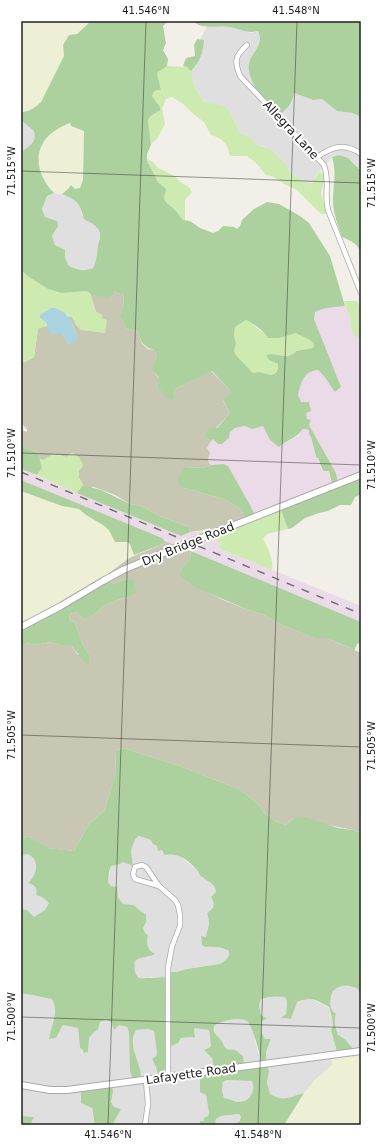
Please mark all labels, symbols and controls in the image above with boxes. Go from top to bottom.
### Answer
text: 41.546°N [122,5,170,16]
text: 41.548°N [272,5,320,16]
street label: Allegra Lane [260,98,322,162]
text: 71.515°W [6,146,17,196]
text: 71.515°W [366,158,377,208]
text: 71.510°W [6,428,17,478]
text: 71.510°W [366,440,377,490]
street label: Dry Bridge Road [140,519,236,569]
text: 71.505°W [6,710,17,760]
text: 71.505°W [366,721,377,771]
text: 71.500°W [6,992,17,1042]
text: 71.500°W [366,1003,377,1053]
street label: Lafayette Road [145,1061,237,1087]
text: 41.546°N [84,1129,132,1140]
text: 41.548°N [234,1129,282,1140]

